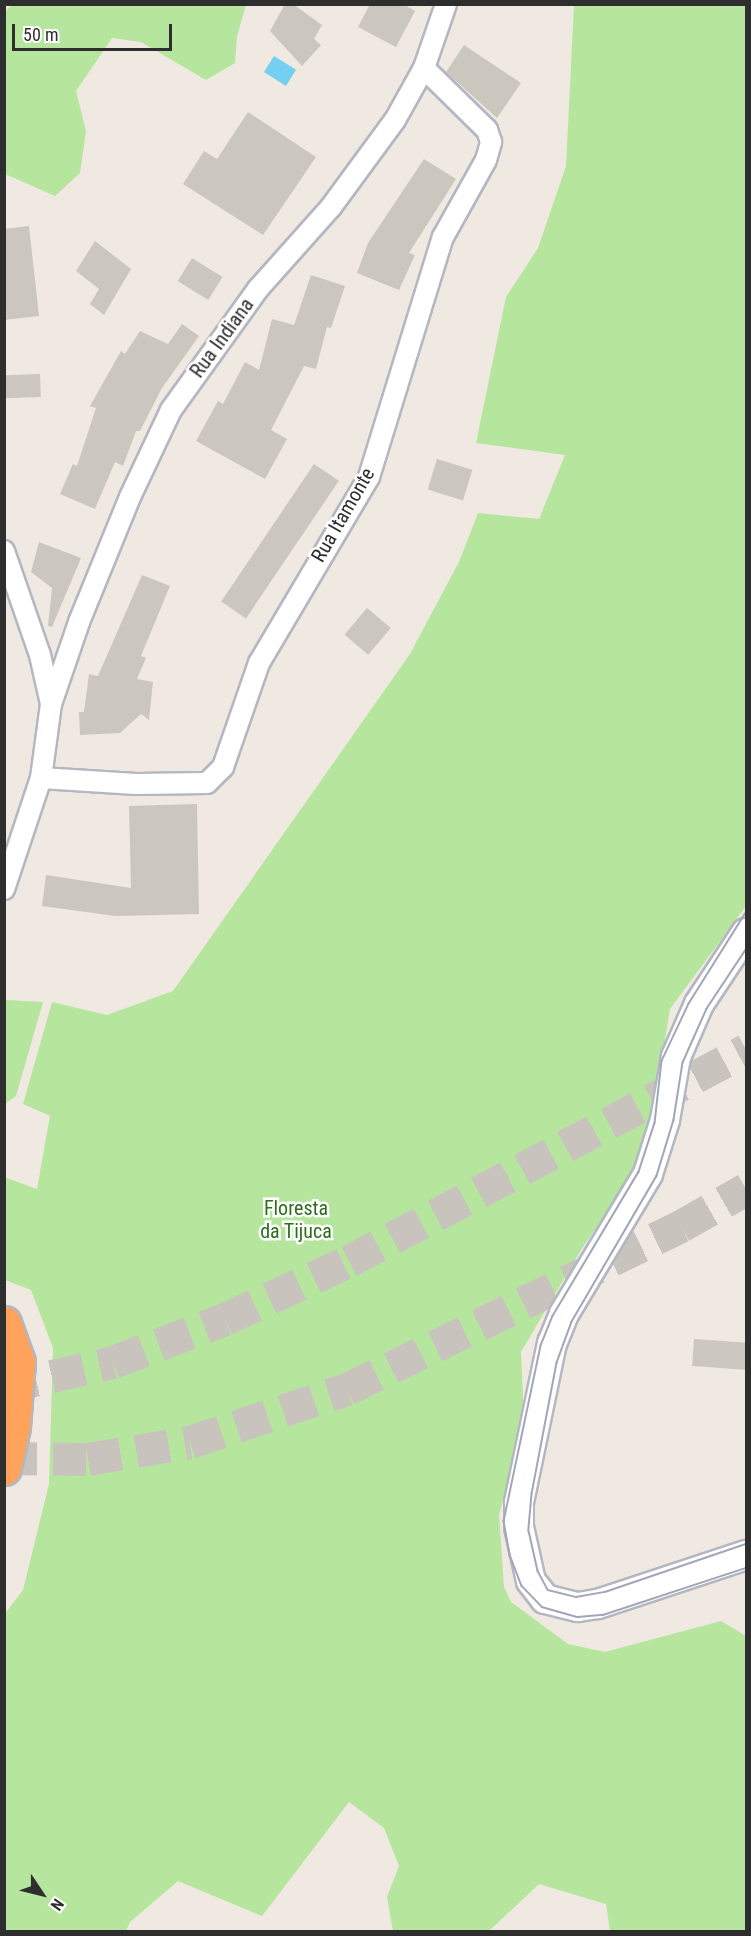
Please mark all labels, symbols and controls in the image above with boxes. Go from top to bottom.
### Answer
scale bar [15,12,176,50]
text: 50 m [23,24,58,45]
street label: Rua Indiana [185,294,259,382]
street label: Rua Itamonte [306,464,380,566]
park label: Floresta da Tijuca [260,1197,332,1244]
north arrow [12,1864,72,1924]
text: N [47,1895,68,1914]

